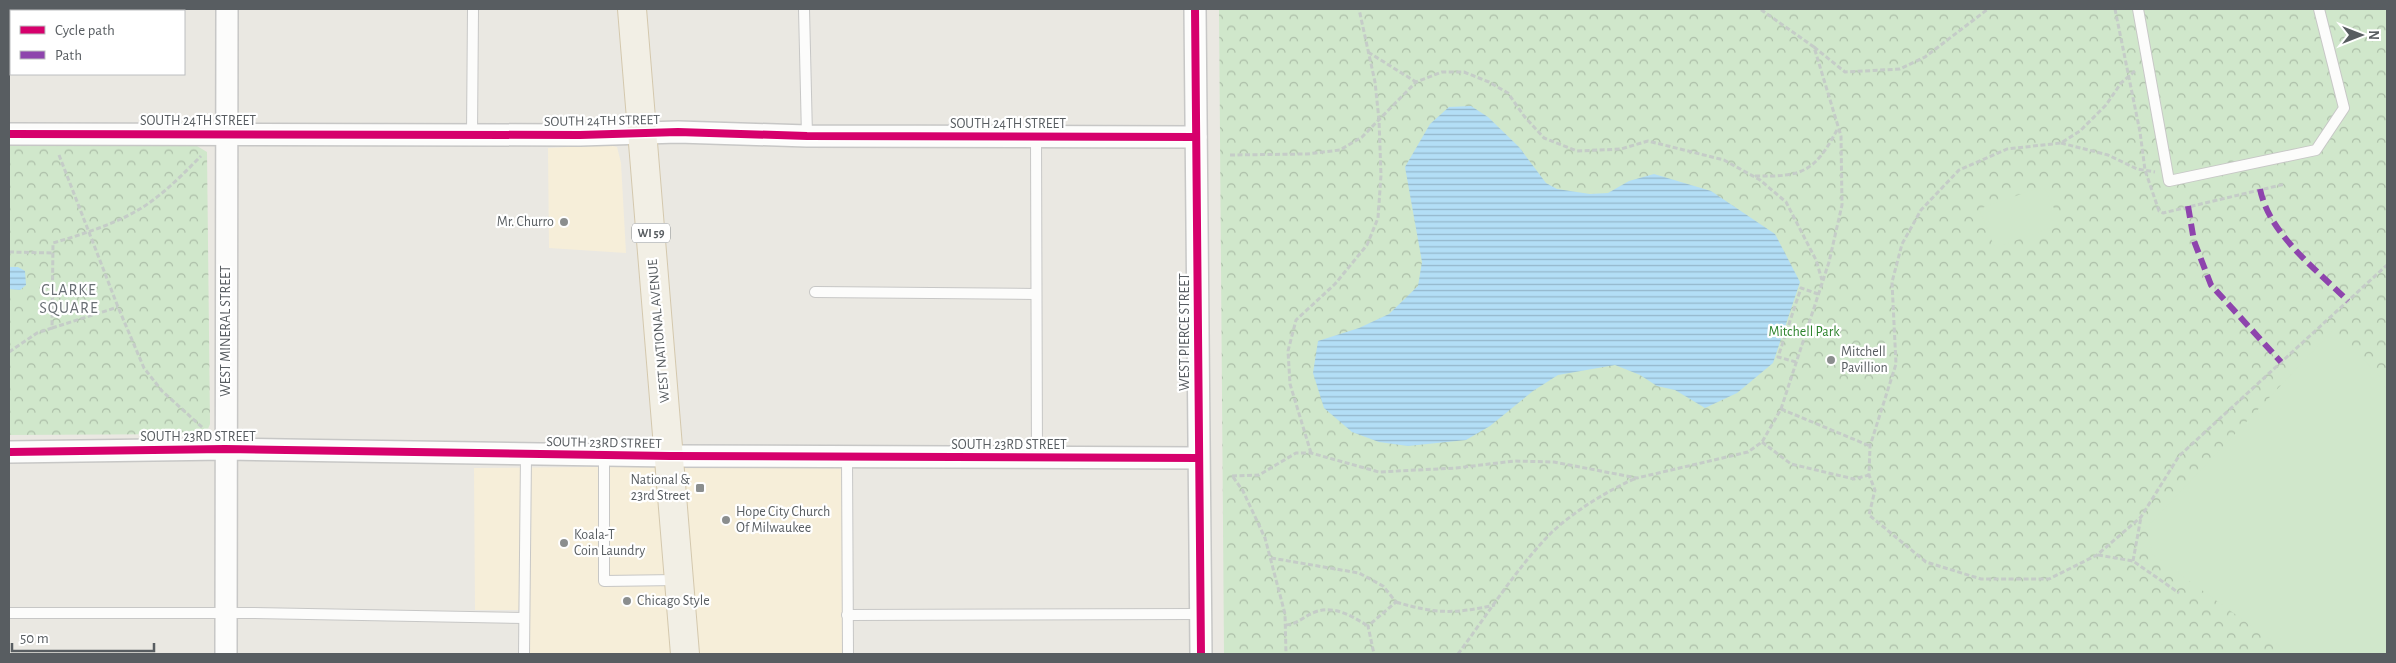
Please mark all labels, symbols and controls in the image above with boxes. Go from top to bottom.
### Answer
legend [10,10,185,75]
north arrow [2336,10,2386,60]
text: Cycle path [55,23,115,38]
text: N [2366,30,2380,40]
text: Path [55,48,82,63]
street label: SOUTH 24TH STREET [544,113,660,129]
street label: SOUTH 24TH STREET [140,114,256,128]
street label: SOUTH 24TH STREET [950,117,1066,131]
place label: Mr. Churro [497,215,554,229]
marker: Mr. Churro [558,216,570,228]
road number: WI 59 [632,224,670,242]
street label: WEST NATIONAL AVENUE [646,258,672,403]
street label: WEST MINERAL STREET [219,265,233,397]
street label: WEST PIERCE STREET [1178,273,1192,391]
district label: CLARKE SQUARE [39,282,99,317]
park label: Mitchell Park [1768,325,1840,339]
place label: Mitchell Pavillion [1841,345,1888,375]
marker: Mitchell Pavillion [1825,354,1837,366]
street label: SOUTH 23RD STREET [140,430,256,444]
street label: SOUTH 23RD STREET [546,435,662,451]
street label: SOUTH 23RD STREET [951,438,1067,452]
place label: National & 23rd Street [630,473,691,503]
marker: National & 23rd Street [694,482,706,494]
place label: Hope City Church Of Milwaukee [736,505,830,535]
marker: Hope City Church Of Milwaukee [720,514,732,526]
place label: Koala-T Coin Laundry [574,528,645,558]
marker: Koala-T Coin Laundry [558,537,570,549]
place label: Chicago Style [637,594,710,608]
marker: Chicago Style [621,595,633,607]
scale bar [12,620,155,652]
text: 50 m [20,631,49,646]

